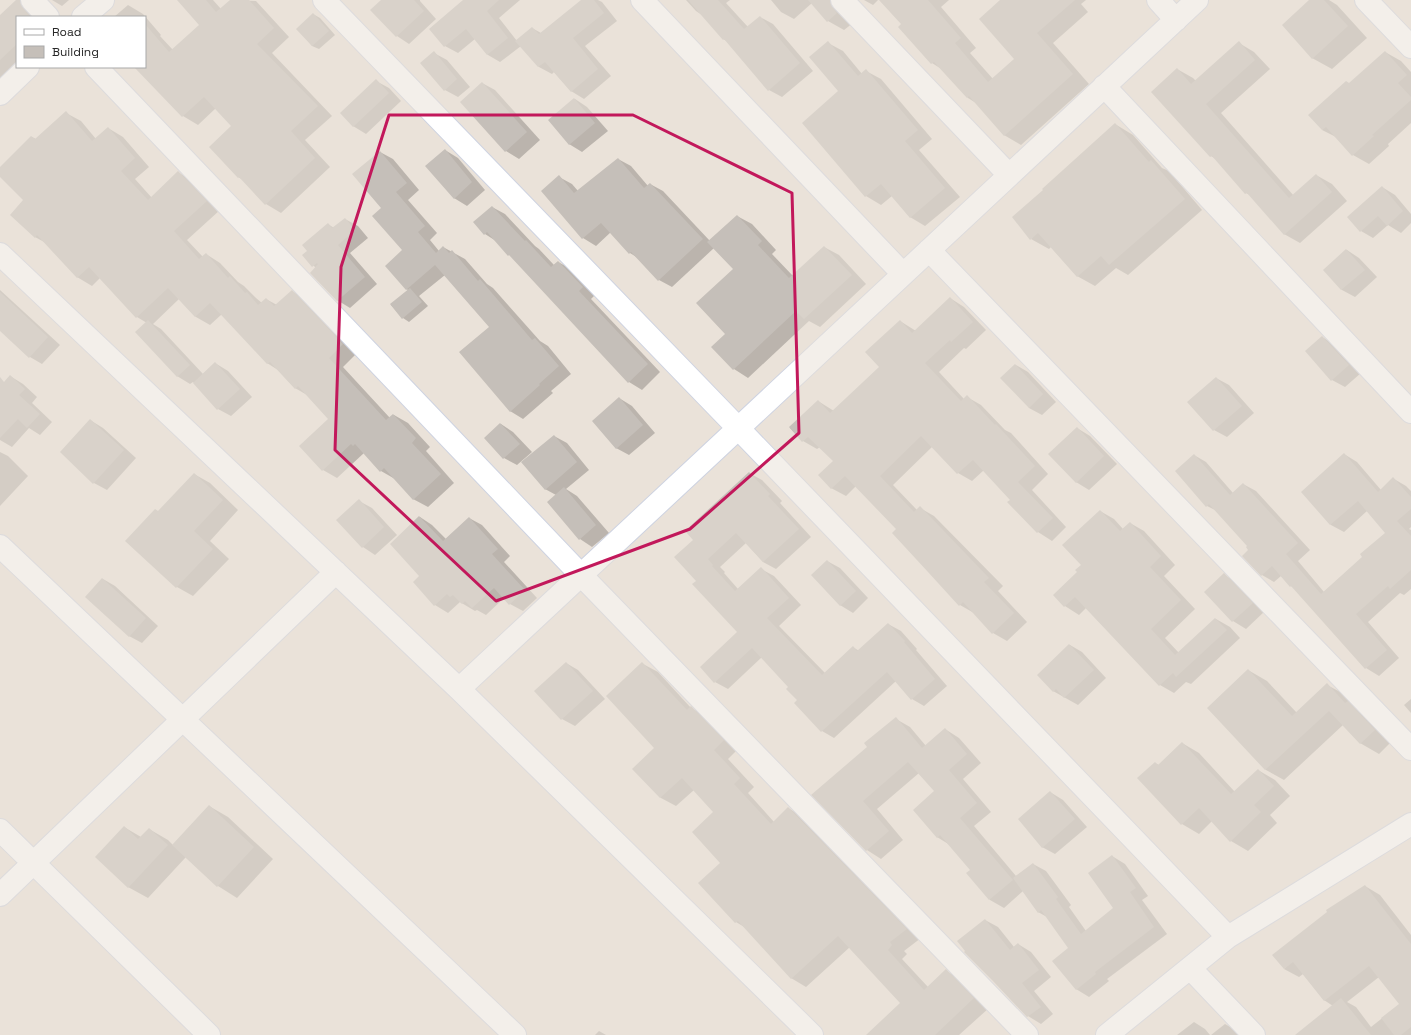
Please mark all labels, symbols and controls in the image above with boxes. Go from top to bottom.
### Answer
legend [16,16,146,68]
text: Road [52,24,81,40]
text: Building [52,44,99,60]

